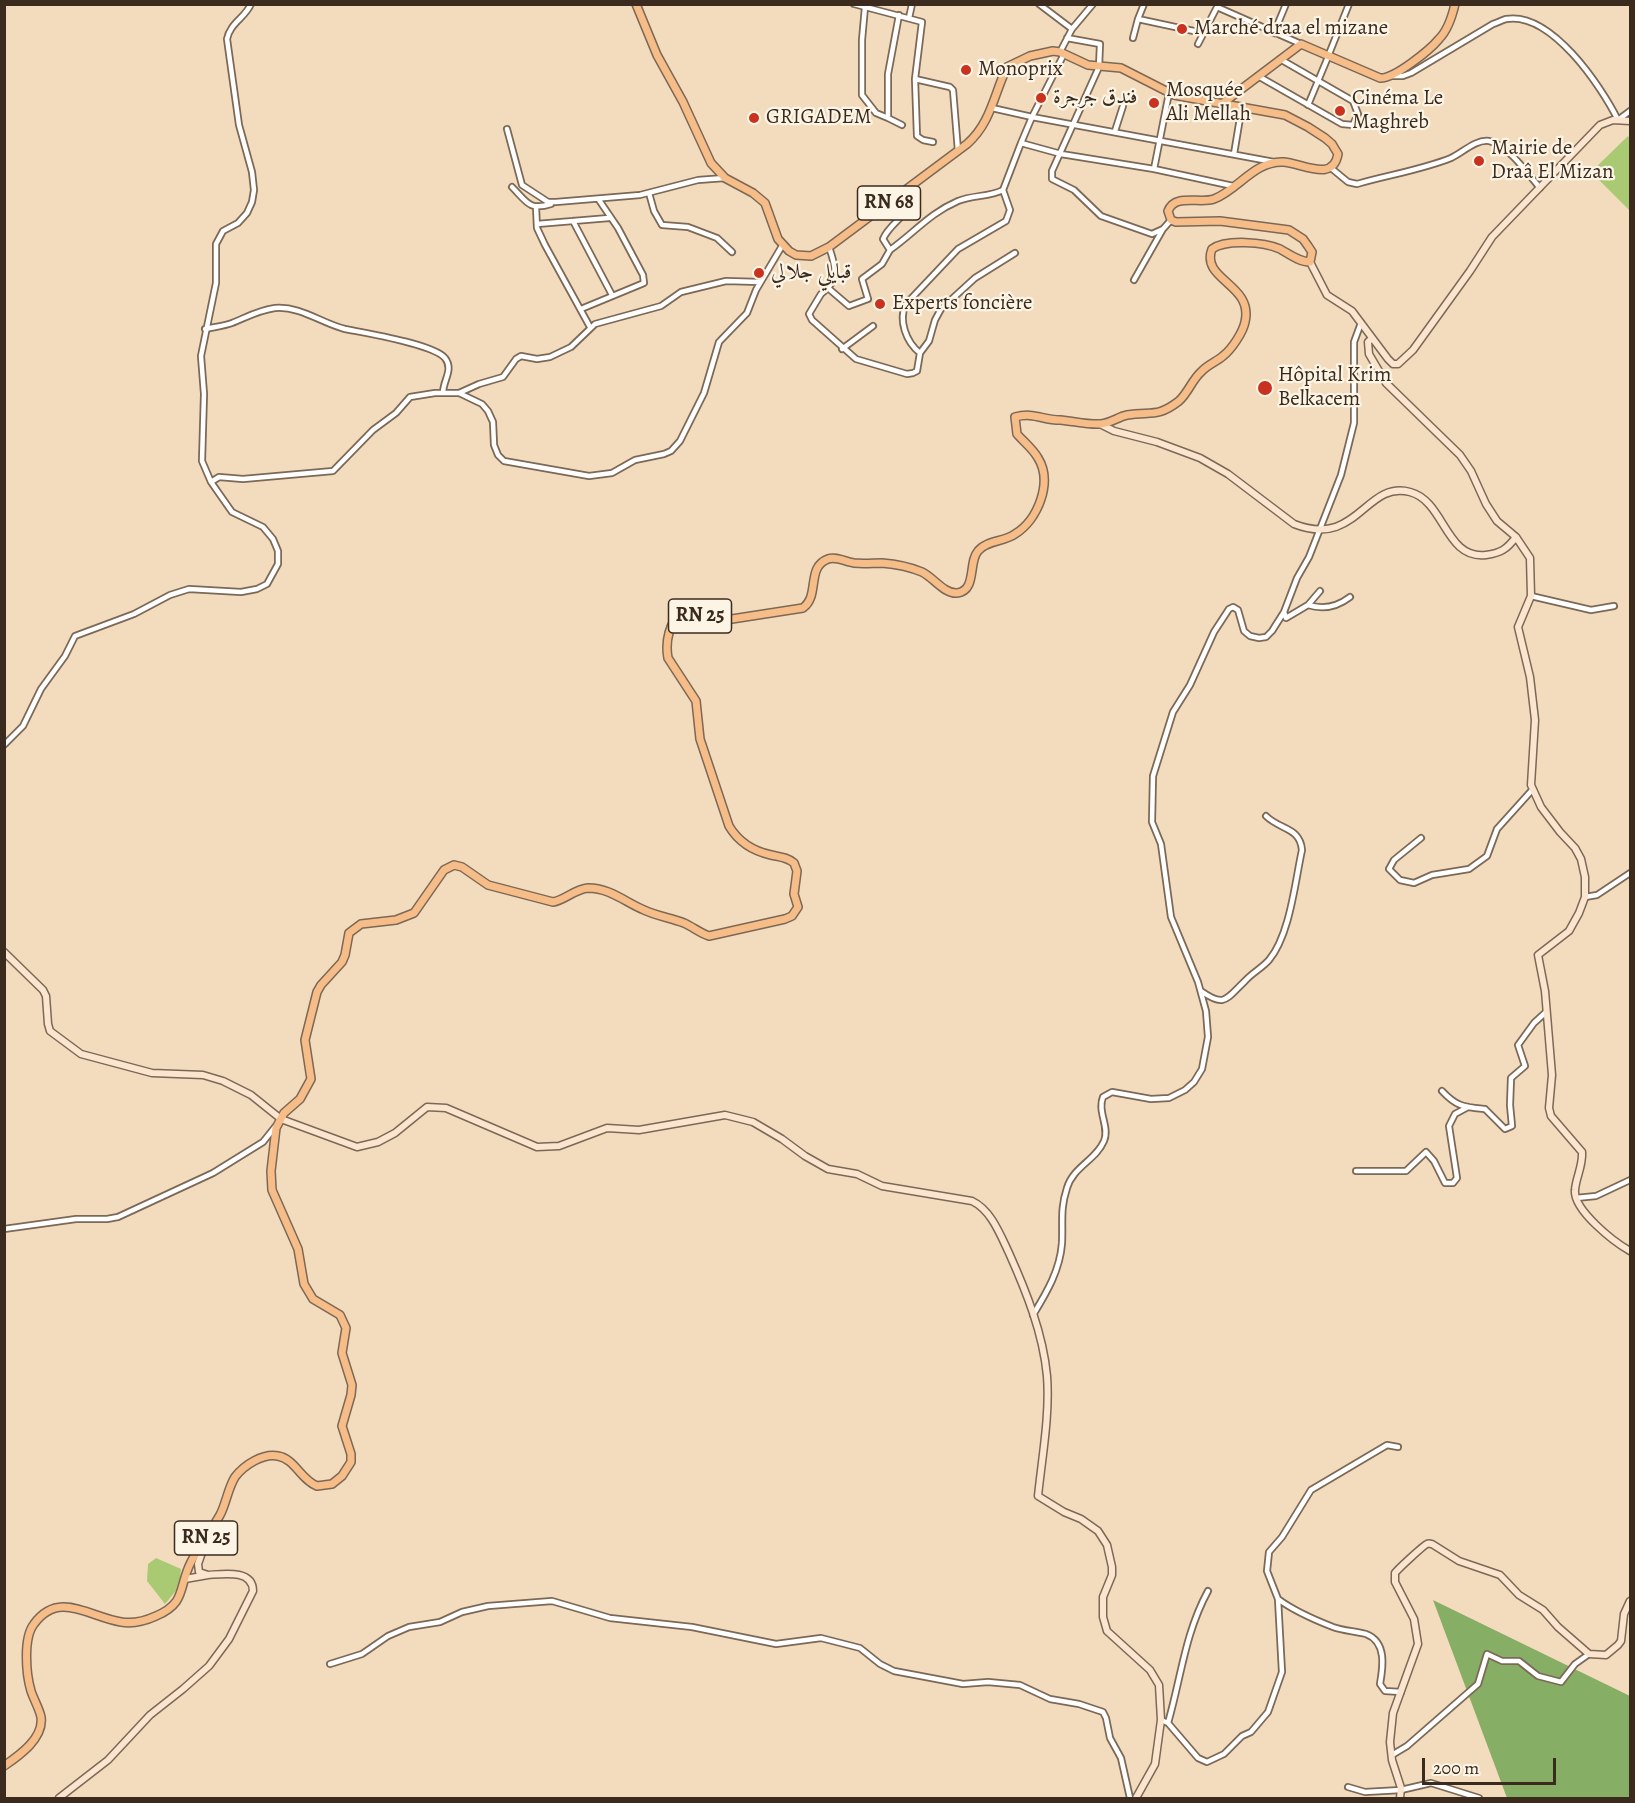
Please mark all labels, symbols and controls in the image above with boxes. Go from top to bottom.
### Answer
place label: Marché draa el mizane [1194,16,1388,42]
marker: Marché draa el mizane [1175,22,1189,36]
place label: Monoprix [978,57,1063,83]
marker: Monoprix [959,63,973,77]
place label: Mosquée Ali Mellah [1166,78,1251,128]
place label: فندق جرجرة [1053,85,1137,111]
place label: Cinéma Le Maghreb [1352,86,1443,136]
marker: فندق جرجرة [1034,91,1048,105]
marker: Mosquée Ali Mellah [1147,96,1161,110]
marker: Cinéma Le Maghreb [1333,104,1347,118]
place label: GRIGADEM [766,105,872,131]
marker: GRIGADEM [747,111,761,125]
place label: Mairie de Draâ El Mizan [1491,136,1613,186]
marker: Mairie de Draâ El Mizan [1472,154,1486,168]
road number: RN 68 [858,186,920,220]
place label: قبايلي جلالي [771,260,852,286]
marker: قبايلي جلالي [752,266,766,280]
place label: Experts foncière [892,291,1032,317]
marker: Experts foncière [873,297,887,311]
place label: Hôpital Krim Belkacem [1278,363,1392,413]
marker: Hôpital Krim Belkacem [1256,379,1274,397]
road number: RN 25 [668,599,732,633]
road number: RN 25 [174,1521,238,1555]
scale bar [1425,1746,1558,1784]
text: 200 m [1433,1756,1479,1780]

